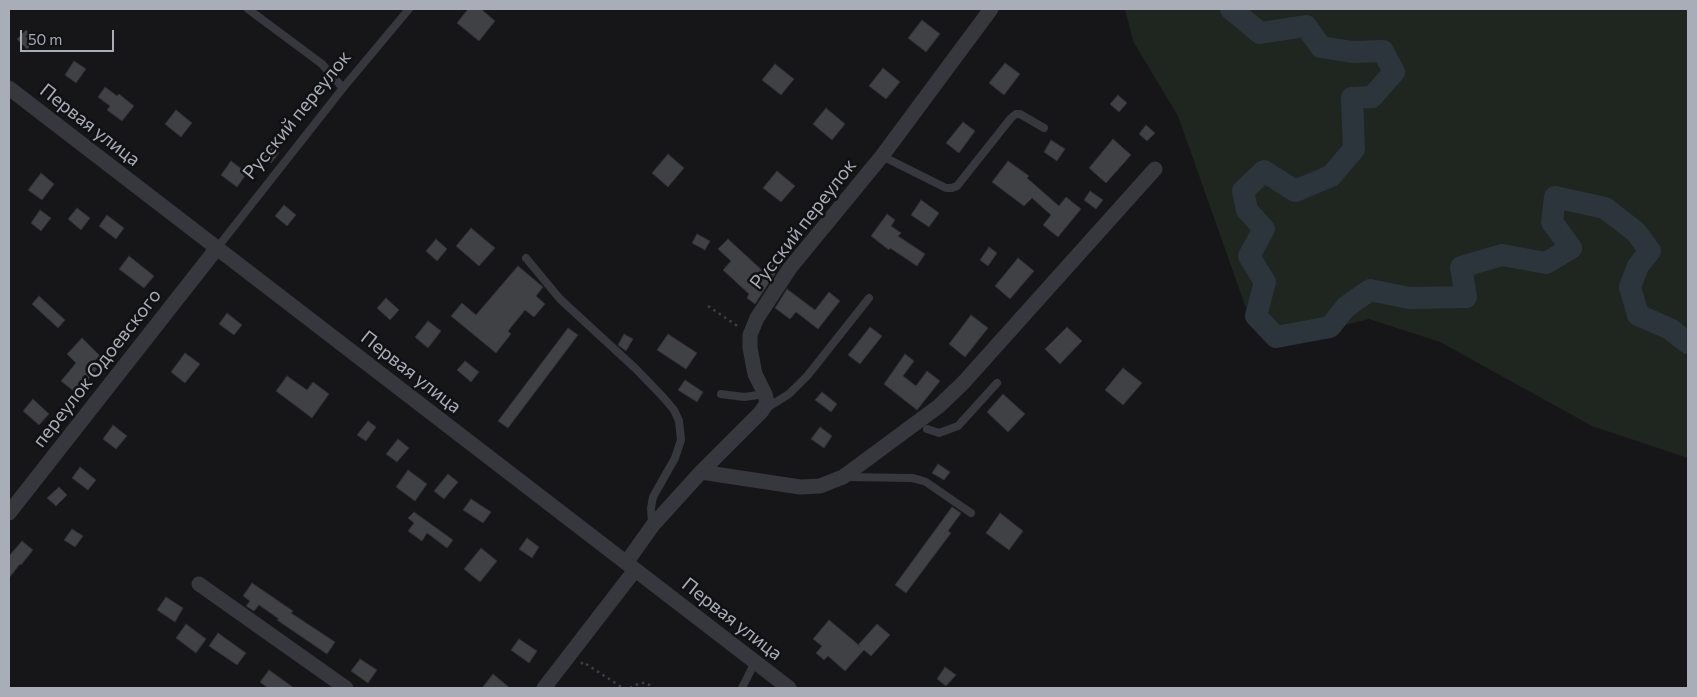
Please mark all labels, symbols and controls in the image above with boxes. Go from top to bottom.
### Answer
scale bar [22,20,116,52]
text: 50 m [28,30,62,48]
street label: Русский переулок [238,46,356,184]
street label: Первая улица [35,79,145,171]
street label: Русский переулок [745,154,861,294]
street label: переулок Одоевского [28,284,166,452]
street label: Первая улица [356,326,466,418]
street label: Первая улица [677,573,787,665]

